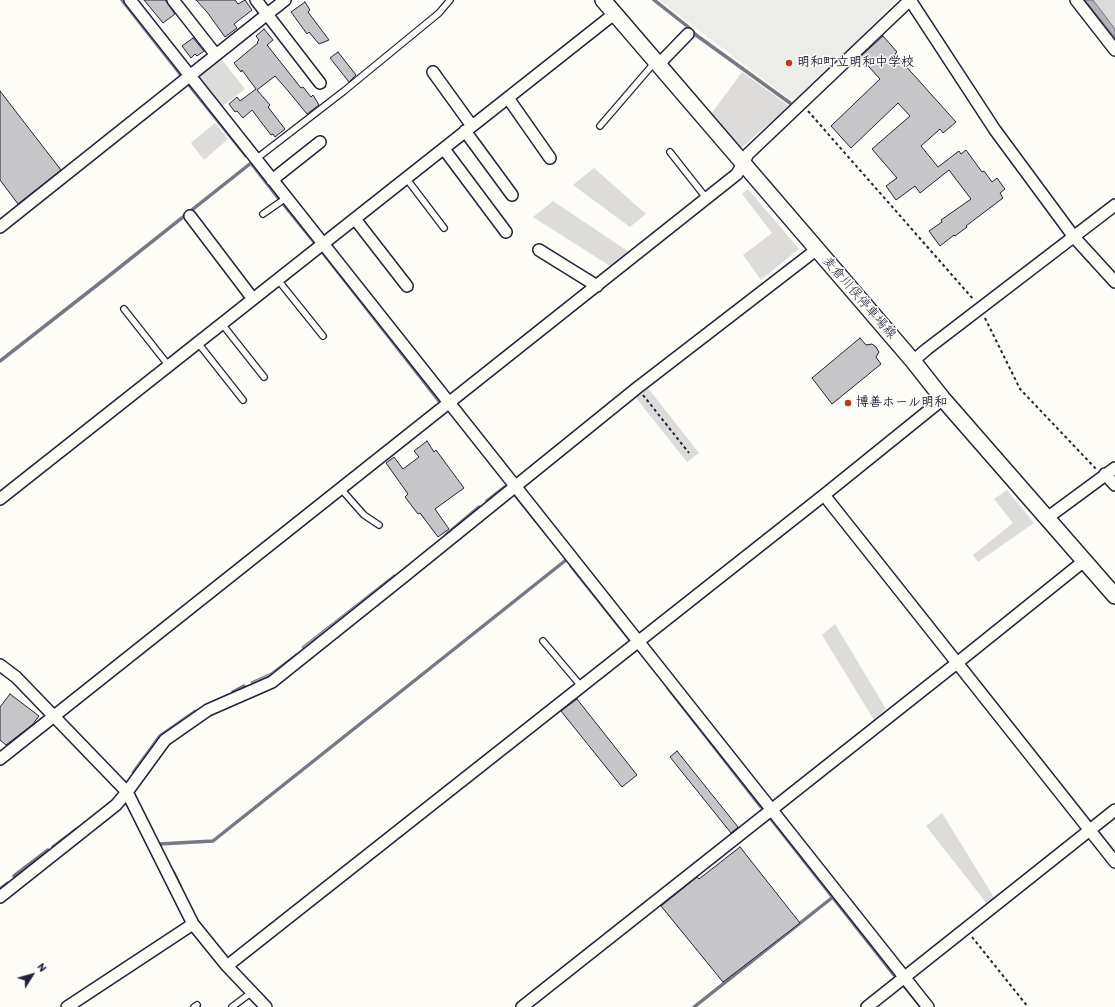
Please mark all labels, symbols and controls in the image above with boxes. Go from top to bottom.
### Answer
place label: 明和町立明和中学校 [797,55,914,71]
marker: 明和町立明和中学校 [784,58,794,68]
street label: 麦倉川俣停車場線 [819,254,899,342]
place label: 博善ホール明和 [856,395,947,411]
marker: 博善ホール明和 [843,398,853,408]
north arrow [12,955,52,995]
text: N [35,961,49,974]

